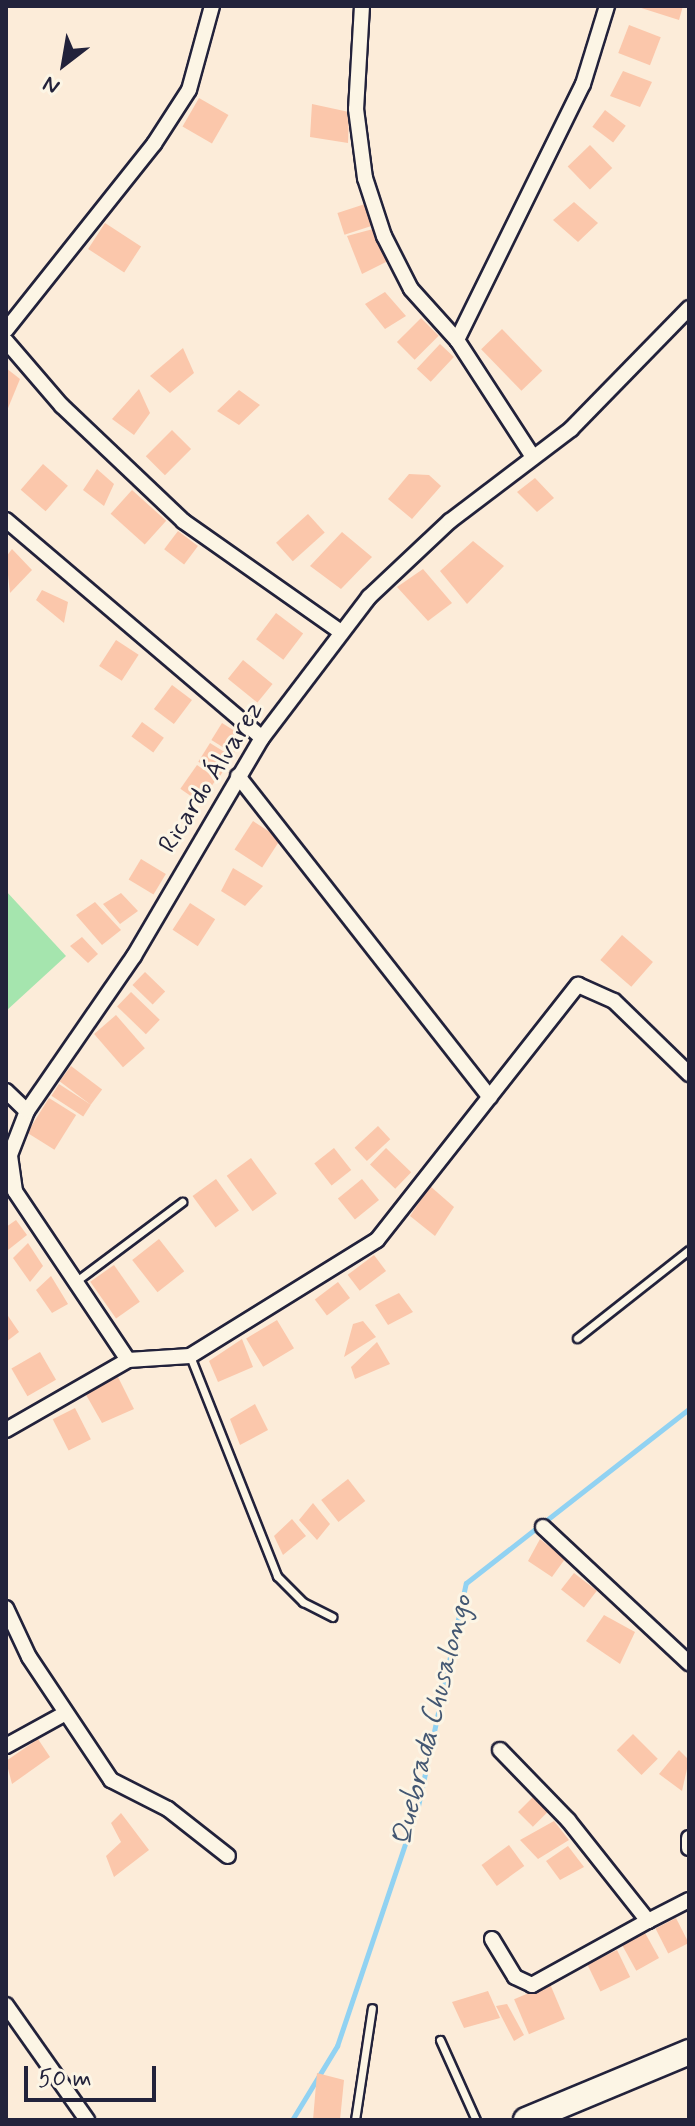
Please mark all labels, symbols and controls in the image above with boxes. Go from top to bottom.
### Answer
north arrow [24,24,104,104]
text: N [38,69,65,100]
street label: Ricardo Álvarez [153,697,271,859]
water label: Quebrada Chusalongo [386,1592,480,1850]
scale bar [28,2050,160,2100]
text: 50 m [38,2064,92,2095]

